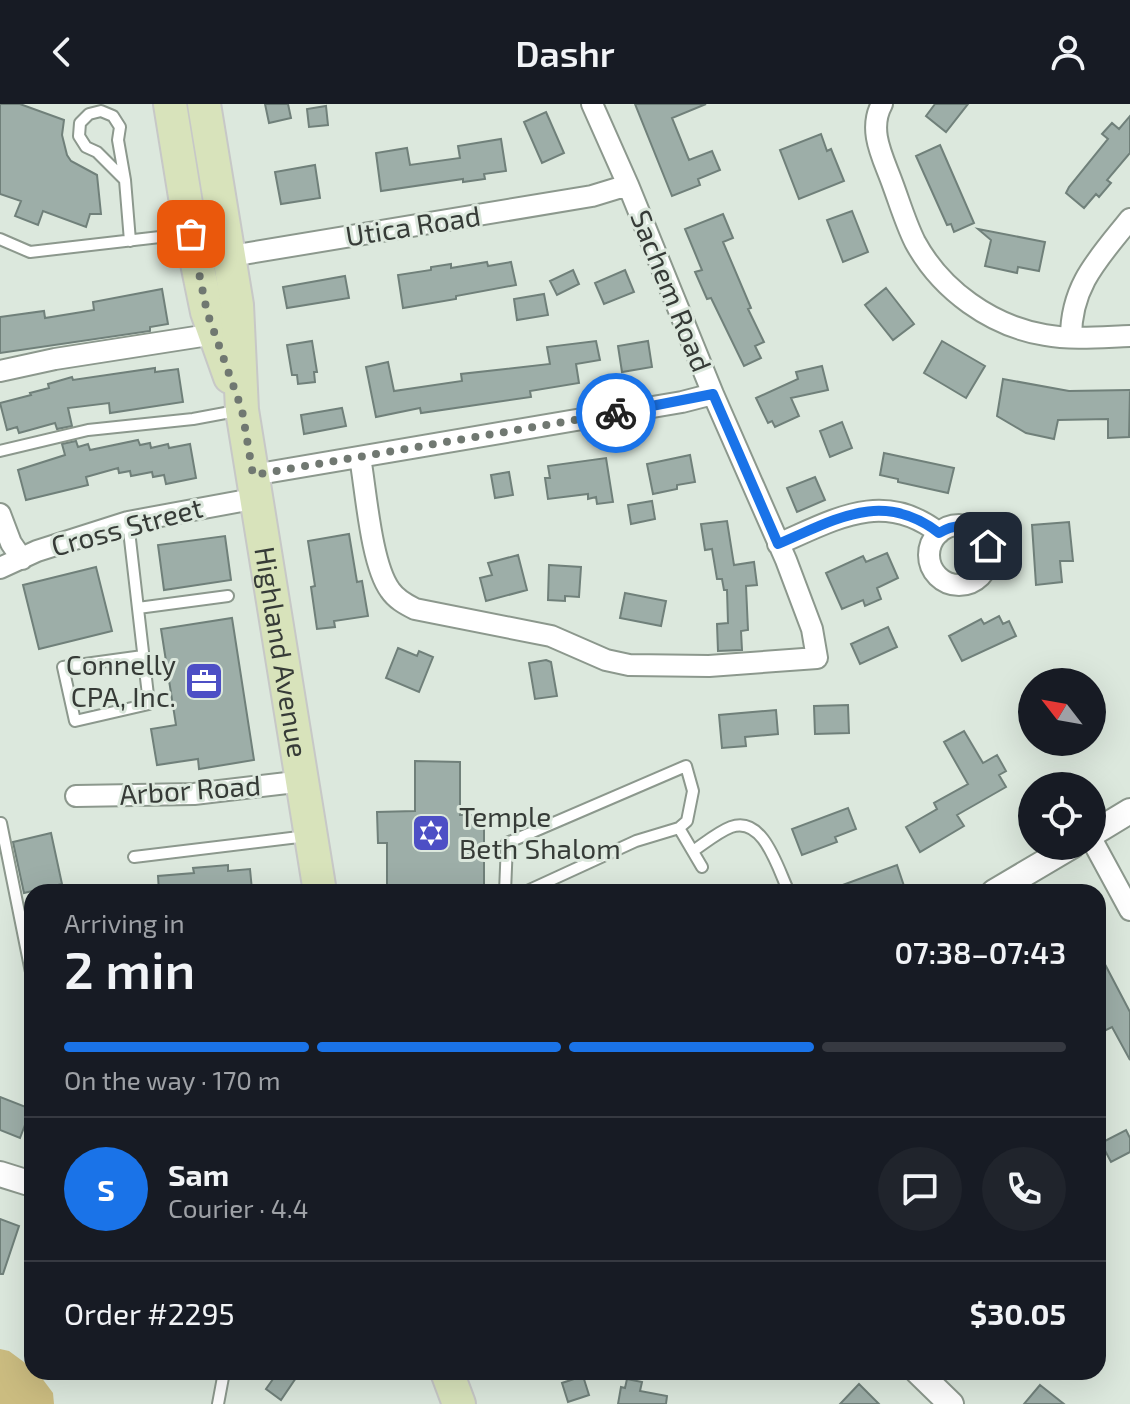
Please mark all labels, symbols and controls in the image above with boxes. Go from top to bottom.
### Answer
icon: back [40,30,84,74]
icon: person [1046,30,1090,74]
text: Dashr [515,31,615,74]
street label: Utica Road [343,198,483,252]
pin [157,200,225,268]
street label: Sachem Road [624,205,720,376]
icon: bag [169,212,213,256]
courier [576,373,656,453]
icon: bike [594,391,638,435]
street label: Cross Street [47,490,206,563]
pin [954,512,1022,580]
icon: home [966,524,1010,568]
street label: Highland Avenue [248,544,316,760]
place label: Connelly CPA, Inc. [66,647,176,713]
office icon: Connelly CPA, Inc. [183,660,225,702]
north arrow [1018,668,1106,756]
map controls [1018,668,1106,860]
street label: Arbor Road [118,767,262,811]
button: locate [1018,772,1106,860]
place label: Temple Beth Shalom [459,799,621,865]
synagogue icon: Temple Beth Shalom [410,812,452,854]
text: Arriving in [64,907,185,938]
text: 07:38–07:43 [894,934,1066,970]
text: 2 min [64,937,195,999]
text: On the way · 170 m [64,1064,281,1095]
button: chat [878,1147,962,1231]
button: phone [982,1147,1066,1231]
text: Sam [168,1156,229,1192]
text: S [97,1171,115,1207]
text: Courier · 4.4 [168,1192,309,1223]
text: Order #2295 [64,1295,235,1331]
text: $30.05 [970,1295,1066,1331]

